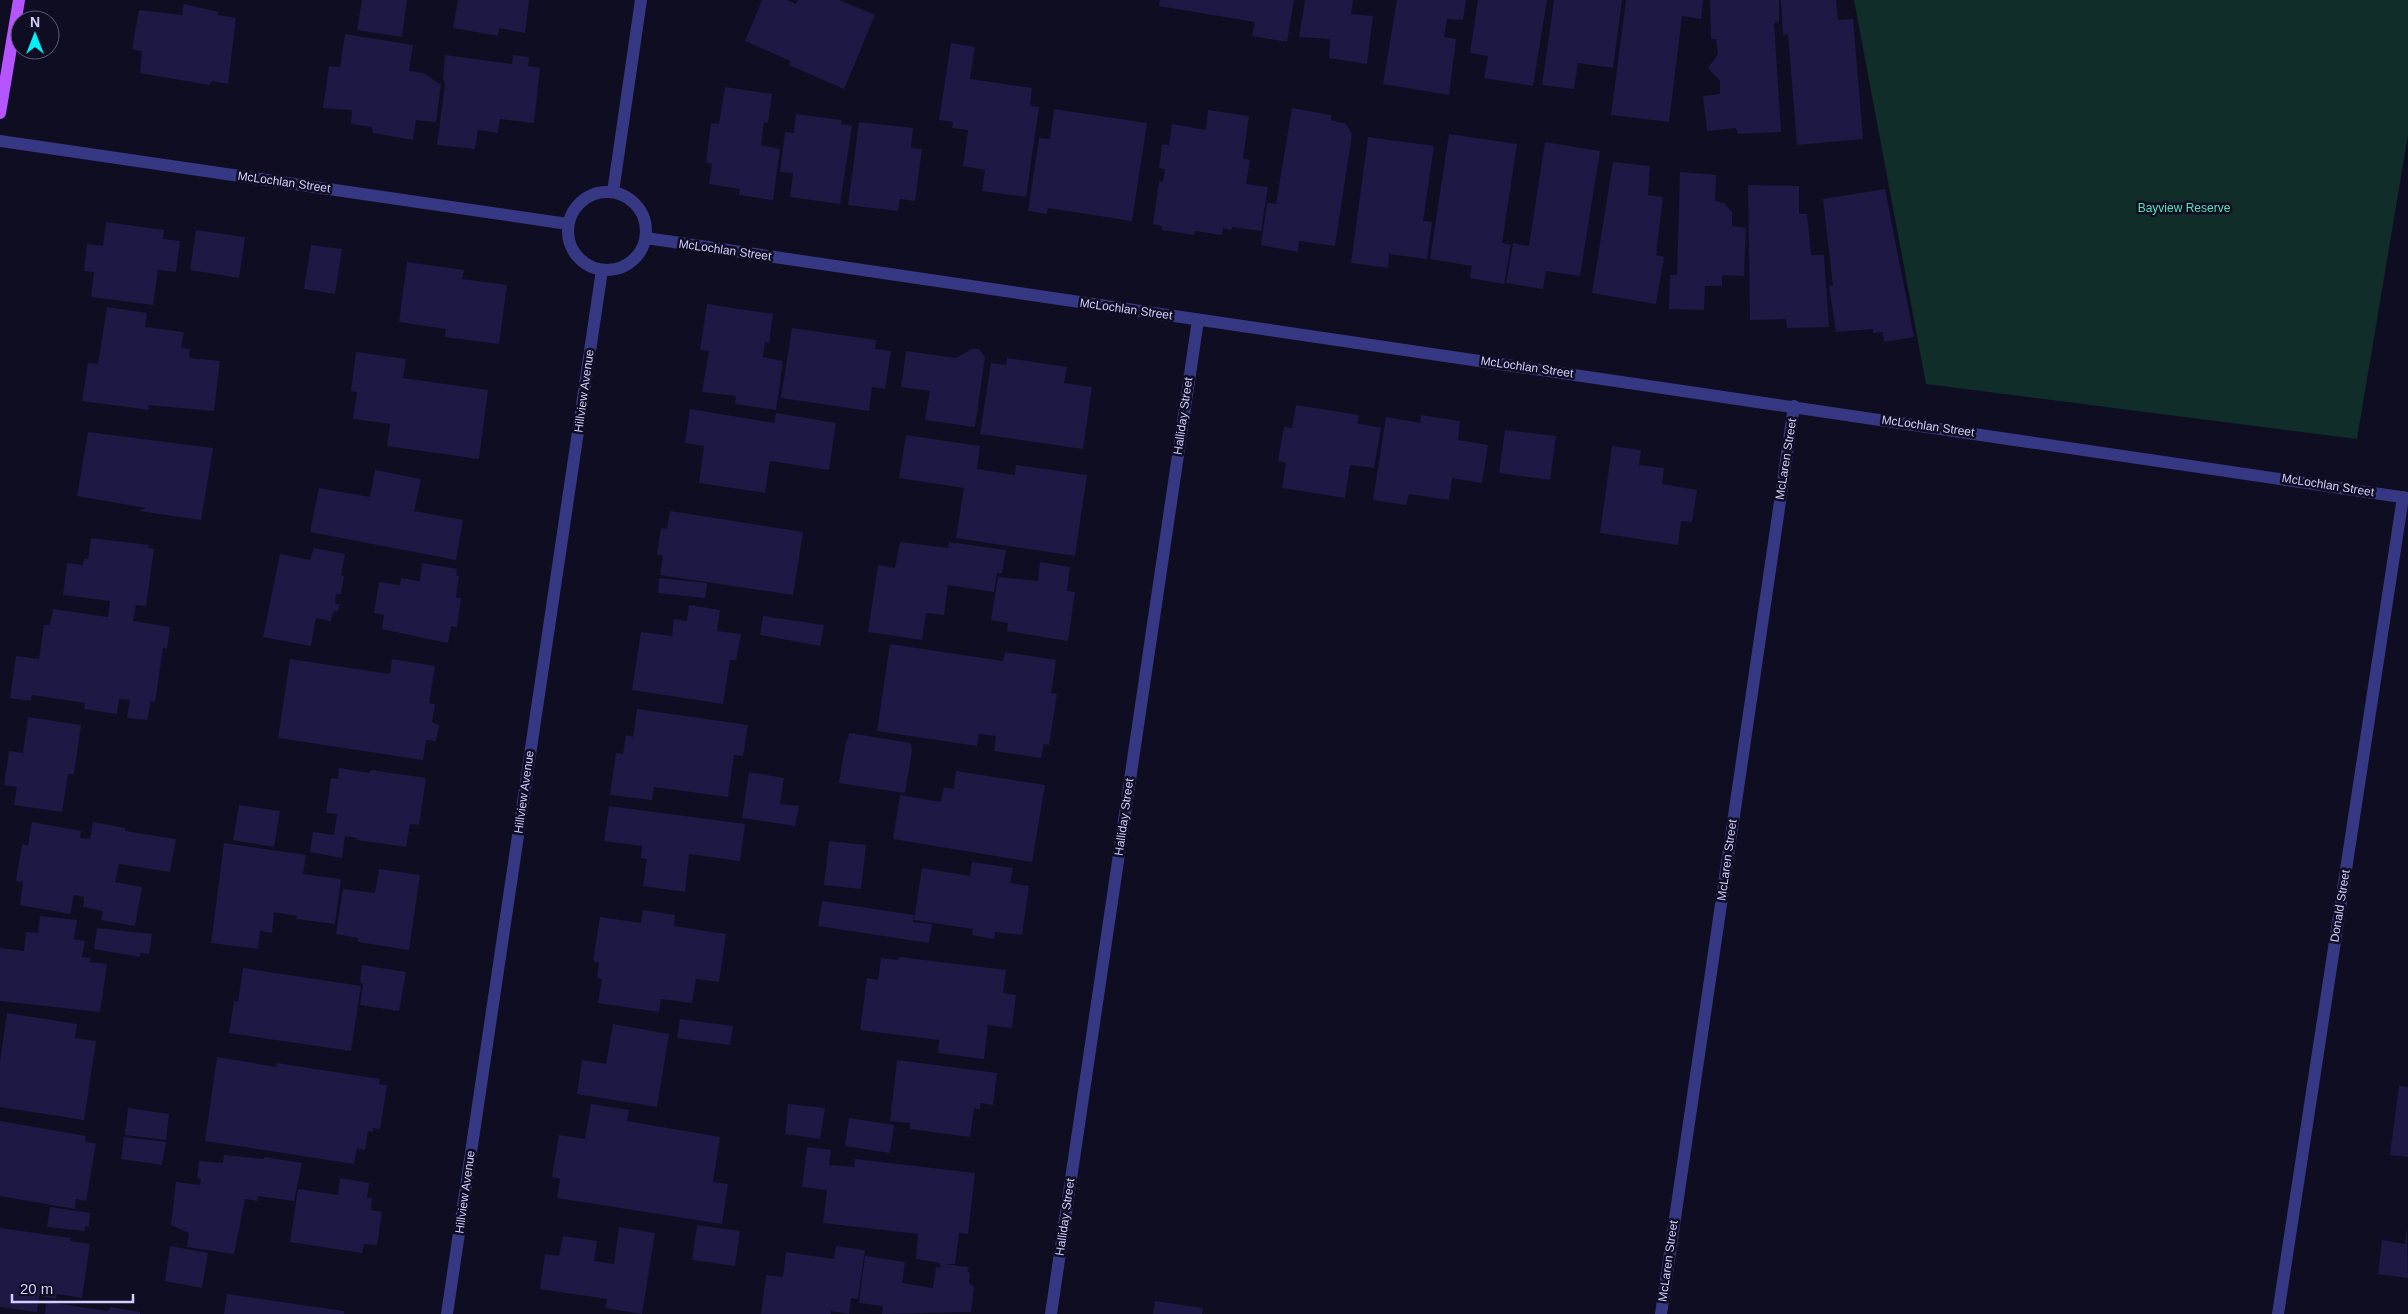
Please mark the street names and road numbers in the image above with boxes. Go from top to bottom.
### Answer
street label: McLochlan Street [237,169,332,196]
street label: McLochlan Street [678,237,773,264]
street label: McLochlan Street [1079,296,1174,323]
street label: Hillview Avenue [571,348,597,433]
street label: McLochlan Street [1480,354,1575,381]
street label: Halliday Street [1171,376,1195,456]
street label: McLochlan Street [1881,413,1976,440]
street label: McLaren Street [1773,417,1799,501]
street label: McLochlan Street [2281,471,2376,499]
street label: Hillview Avenue [511,749,537,834]
street label: Halliday Street [1112,777,1136,857]
street label: McLaren Street [1714,818,1740,902]
street label: Donald Street [2327,868,2353,943]
street label: Hillview Avenue [452,1149,478,1234]
street label: Halliday Street [1053,1177,1077,1257]
street label: McLaren Street [1655,1219,1681,1303]

